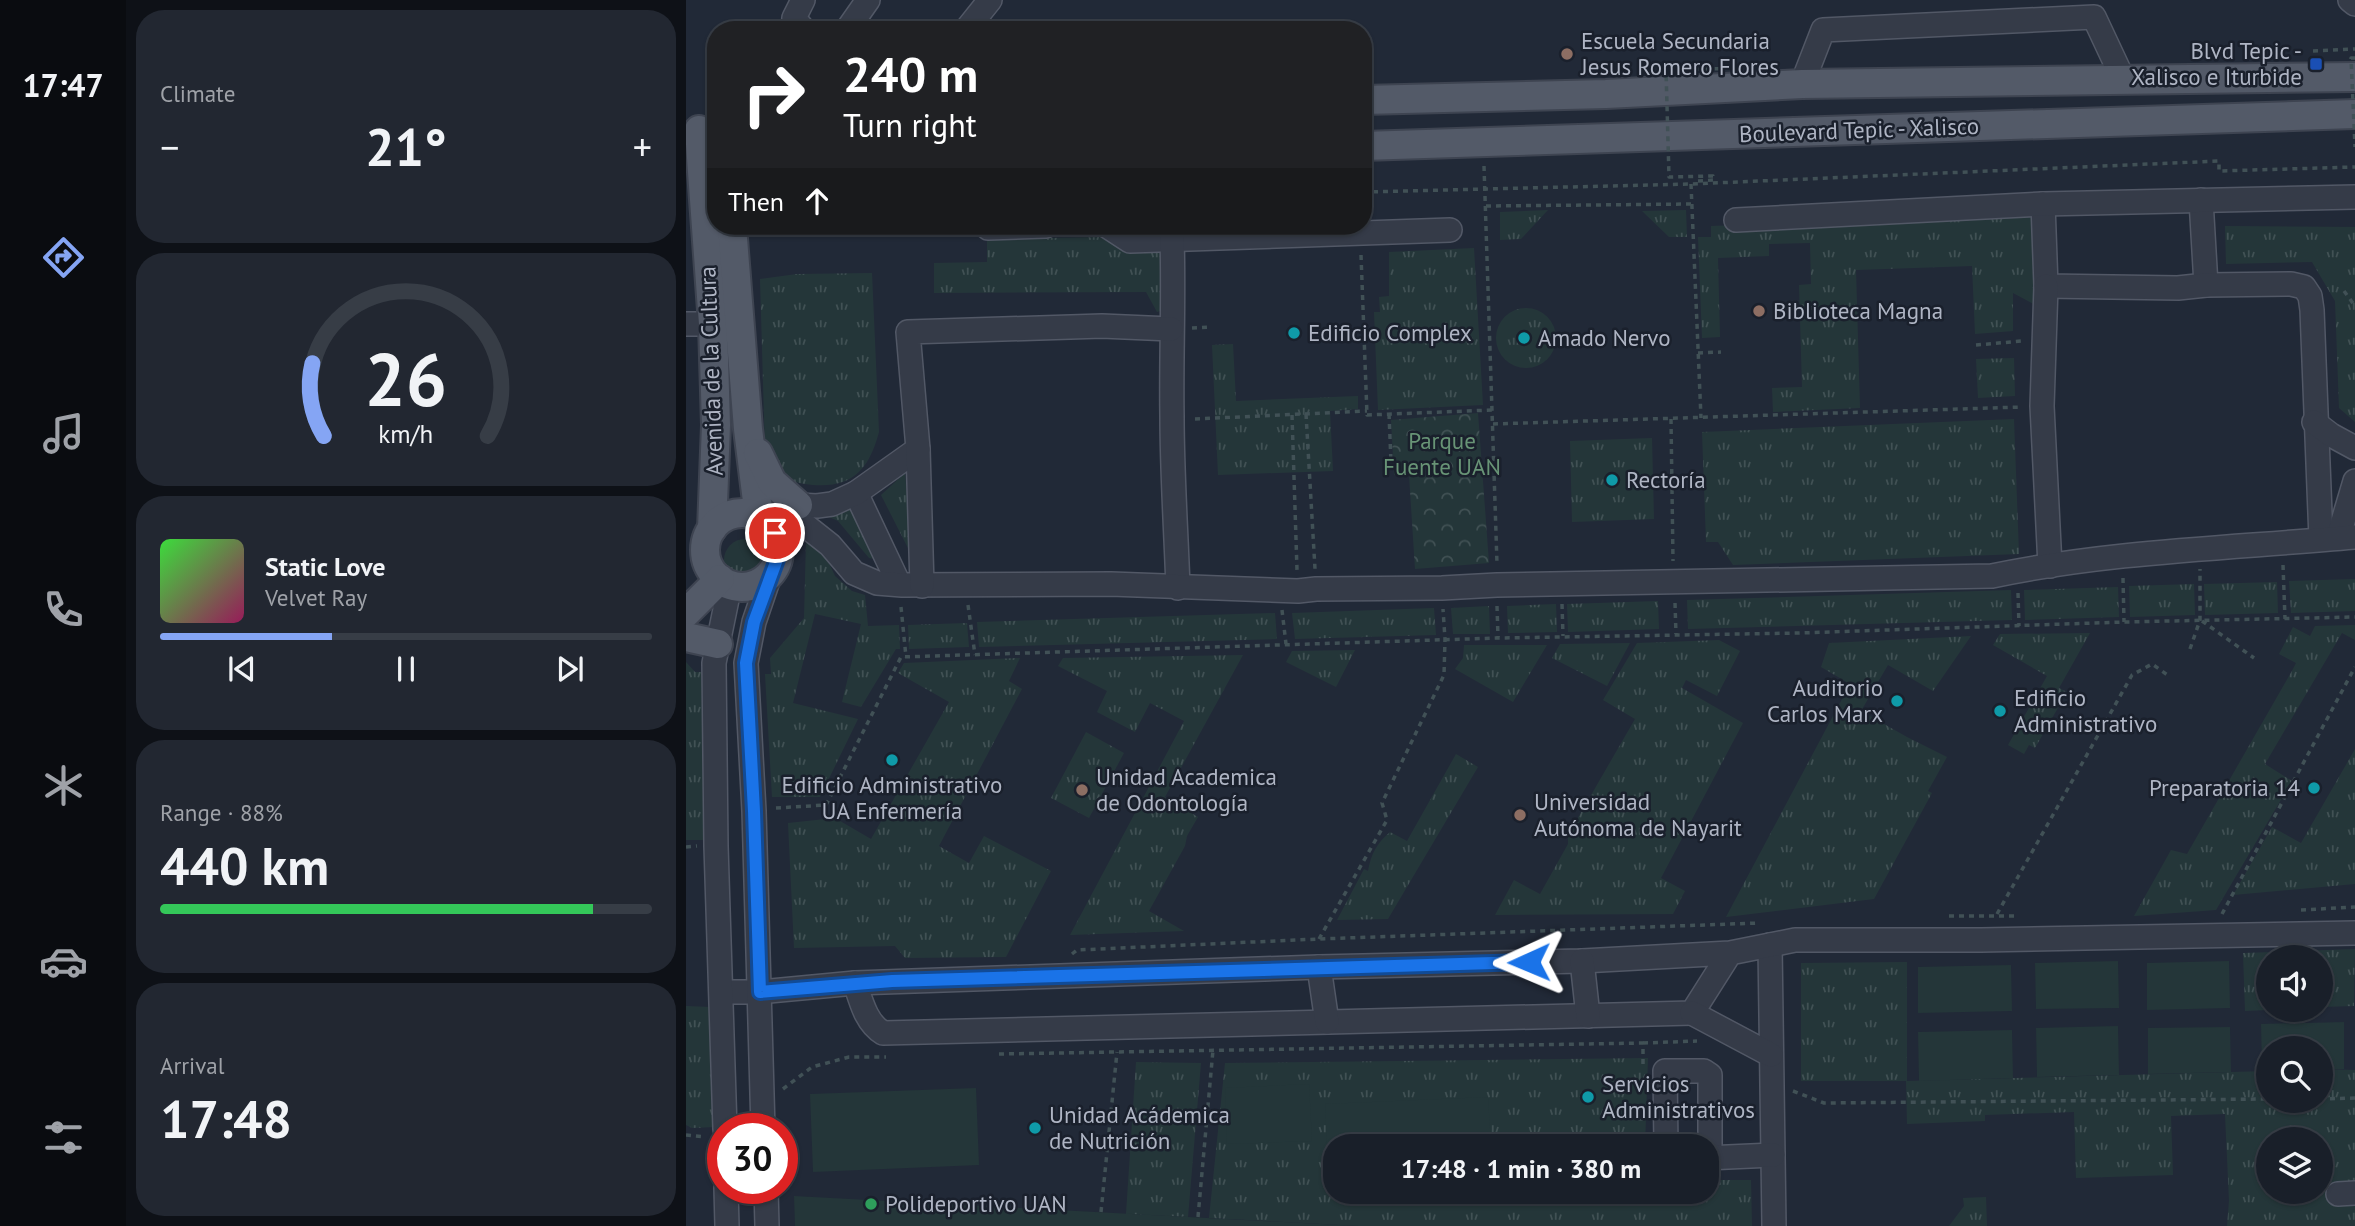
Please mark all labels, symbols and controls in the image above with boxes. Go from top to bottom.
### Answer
place label: Escuela Secundaria Jesus Romero Flores [1580,26,1779,81]
place label: Blvd Tepic - Xalisco e Iturbide [2131,36,2302,91]
text: 240 m [843,42,978,106]
marker: Escuela Secundaria Jesus Romero Flores [1559,46,1575,62]
icon: right [728,49,819,140]
marker: Blvd Tepic - Xalisco e Iturbide [2308,56,2324,72]
text: 17:47 [22,64,104,106]
text: Climate [160,79,235,108]
text: Turn right [843,104,977,146]
street label: Boulevard Tepic - Xalisco [1739,111,1979,148]
text: 21° [365,113,447,180]
text: − [160,122,179,171]
text: + [633,122,652,171]
icon: ahead [798,182,836,220]
text: Then [728,185,784,218]
icon: directions [39,233,88,282]
street label: Avenida de la Cultura [692,266,729,476]
place label: Biblioteca Magna [1773,296,1943,325]
marker: Biblioteca Magna [1751,303,1767,319]
place label: Edificio Complex [1308,318,1472,347]
place label: Amado Nervo [1538,323,1671,352]
marker: Edificio Complex [1286,325,1302,341]
marker: Amado Nervo [1516,330,1532,346]
text: 26 [365,332,447,426]
icon: music [39,409,88,458]
text: km/h [379,418,433,450]
park label: Parque Fuente UAN [1383,426,1501,481]
place label: Rectoría [1626,465,1706,494]
marker: Rectoría [1604,472,1620,488]
pin [745,503,805,563]
icon: arrive [756,514,794,552]
text: Static Love [265,550,386,583]
text: Velvet Ray [265,583,367,612]
icon: phone [39,585,88,634]
icon: previous [223,650,261,688]
icon: pause [387,650,425,688]
icon: next [551,650,589,688]
place label: Auditorio Carlos Marx [1767,673,1883,728]
place label: Edificio Administrativo [2014,683,2157,738]
marker: Auditorio Carlos Marx [1889,693,1905,709]
marker: Edificio Administrativo [1992,703,2008,719]
marker: Edificio Administrativo UA Enfermería [884,752,900,768]
icon: climate [39,761,88,810]
place label: Unidad Academica de Odontología [1096,762,1277,817]
place label: Edificio Administrativo UA Enfermería [782,770,1002,825]
place label: Preparatoria 14 [2149,773,2300,802]
marker: Preparatoria 14 [2306,780,2322,796]
marker: Unidad Academica de Odontología [1074,782,1090,798]
place label: Universidad Autónoma de Nayarit [1534,787,1742,842]
text: Range · 88% [160,798,283,827]
marker: Universidad Autónoma de Nayarit [1512,807,1528,823]
text: 440 km [160,832,329,899]
position arrow [1492,925,1566,999]
icon: car [39,937,88,986]
map controls [2256,945,2333,1204]
button: sound [2256,945,2333,1022]
button: search [2256,1036,2333,1113]
text: Arrival [160,1051,224,1080]
place label: Servicios Administrativos [1602,1069,1755,1124]
text: 17:48 [160,1085,292,1152]
marker: Servicios Administrativos [1580,1089,1596,1105]
place label: Unidad Acádemica de Nutrición [1049,1100,1230,1155]
icon: filters [39,1113,88,1162]
speed limit sign: 30 [707,1113,798,1204]
marker: Unidad Acádemica de Nutrición [1027,1120,1043,1136]
button: layers [2256,1127,2333,1204]
text: 17:48 · 1 min · 380 m [1401,1152,1641,1185]
place label: Polideportivo UAN [885,1189,1067,1218]
marker: Polideportivo UAN [863,1196,879,1212]

